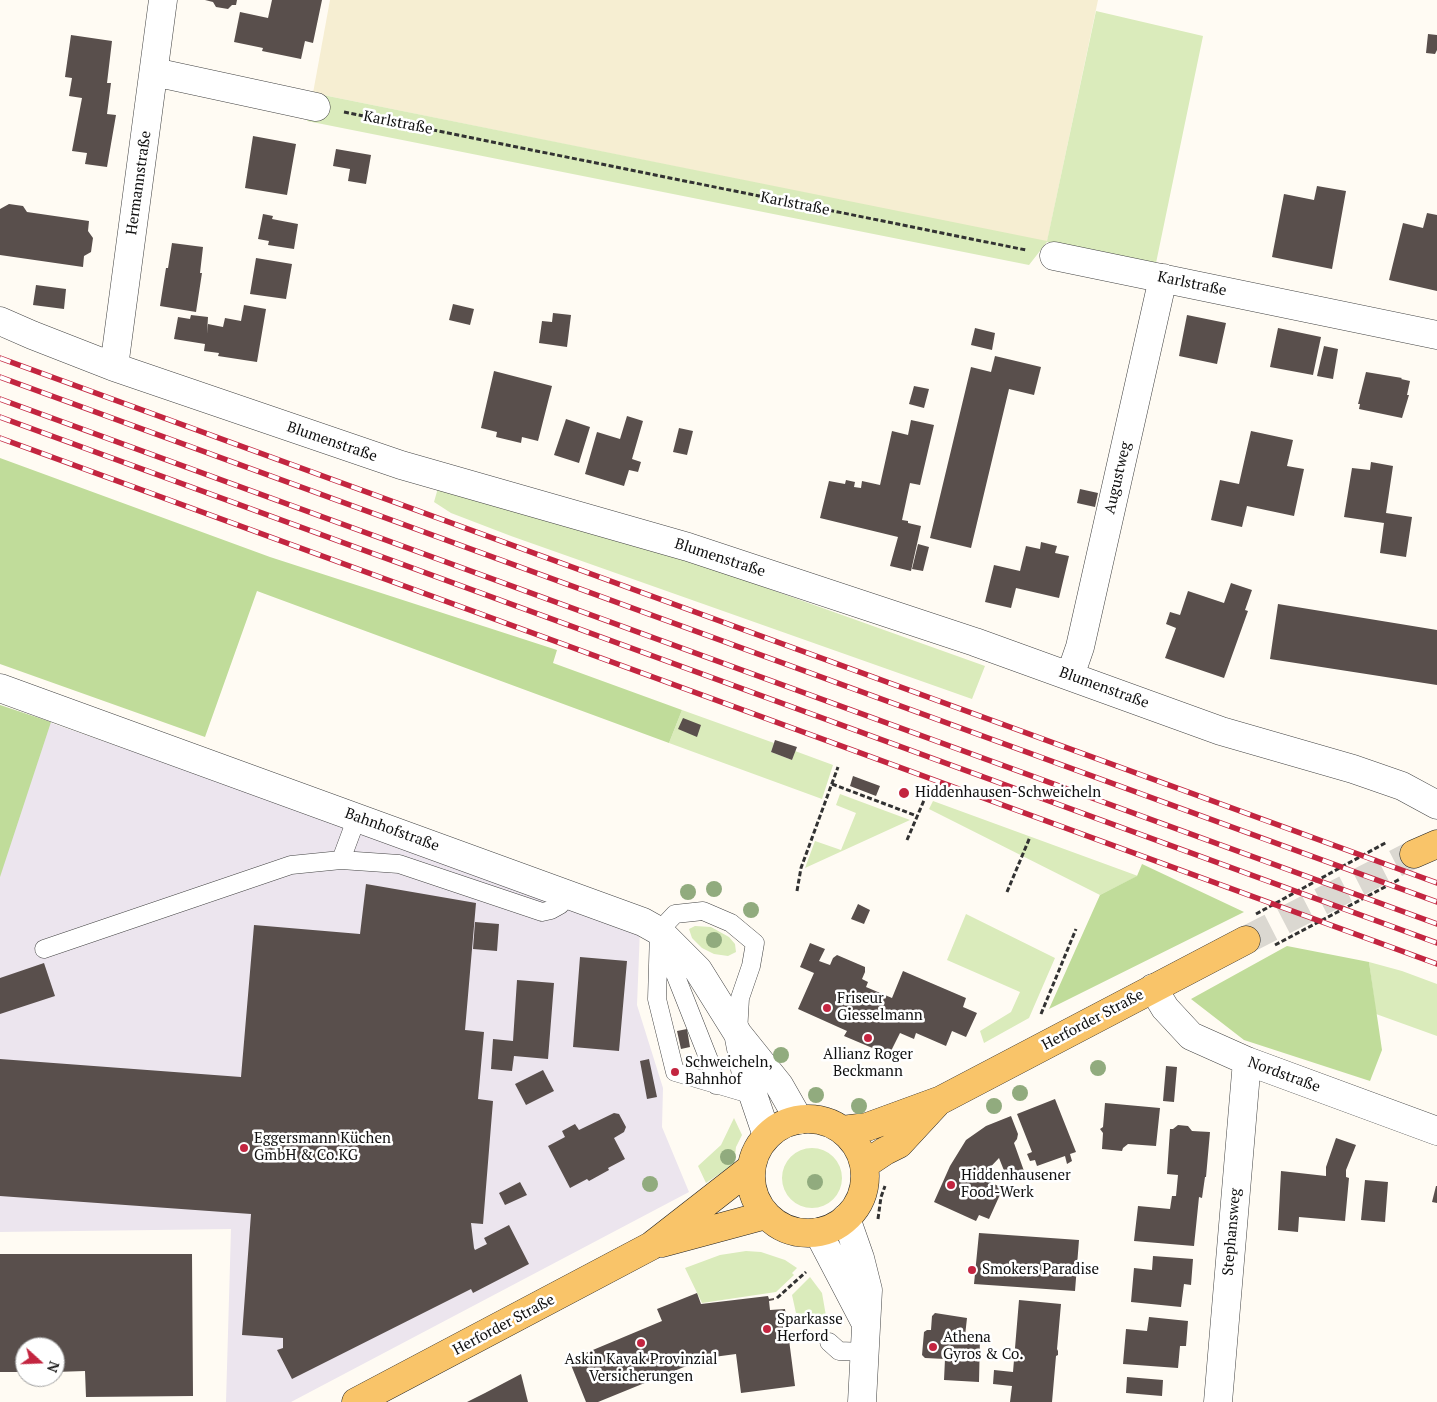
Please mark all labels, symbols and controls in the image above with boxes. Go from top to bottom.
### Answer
street label: Karlstraße [362,107,434,139]
street label: Hermannstraße [123,130,155,236]
street label: Karlstraße [759,188,831,220]
street label: Karlstraße [1156,268,1228,300]
street label: Blumenstraße [285,418,379,466]
street label: Augustweg [1101,440,1135,516]
street label: Blumenstraße [672,535,768,581]
street label: Blumenstraße [1057,663,1151,713]
place label: Hiddenhausen-Schweicheln [915,784,1101,802]
marker: Hiddenhausen-Schweicheln [897,786,911,800]
street label: Bahnhofstraße [342,805,442,855]
street label: Herforder Straße [1039,986,1147,1054]
place label: Friseur Giesselmann [837,990,923,1025]
marker: Friseur Giesselmann [821,1002,833,1014]
marker: Allianz Roger Beckmann [862,1032,874,1044]
place label: Allianz Roger Beckmann [823,1046,913,1081]
place label: Schweicheln, Bahnhof [685,1054,773,1089]
street label: Nordstraße [1245,1054,1323,1096]
marker: Schweicheln, Bahnhof [669,1066,681,1078]
place label: Eggersmann Küchen GmbH & Co.KG [254,1130,391,1165]
marker: Eggersmann Küchen GmbH & Co.KG [238,1142,250,1154]
place label: Hiddenhausener Food-Werk [961,1167,1071,1202]
marker: Hiddenhausener Food-Werk [945,1179,957,1191]
street label: Stephansweg [1219,1188,1245,1276]
place label: Smokers Paradise [982,1261,1099,1279]
marker: Smokers Paradise [966,1264,978,1276]
street label: Herforder Straße [450,1291,558,1359]
place label: Sparkasse Herford [777,1311,843,1346]
marker: Sparkasse Herford [761,1323,773,1335]
place label: Athena Gyros & Co. [943,1329,1024,1364]
north arrow [15,1337,65,1387]
marker: Askin Kavak Provinzial Versicherungen [635,1337,647,1349]
marker: Athena Gyros & Co. [927,1341,939,1353]
place label: Askin Kavak Provinzial Versicherungen [564,1351,718,1386]
text: N [43,1359,64,1375]

